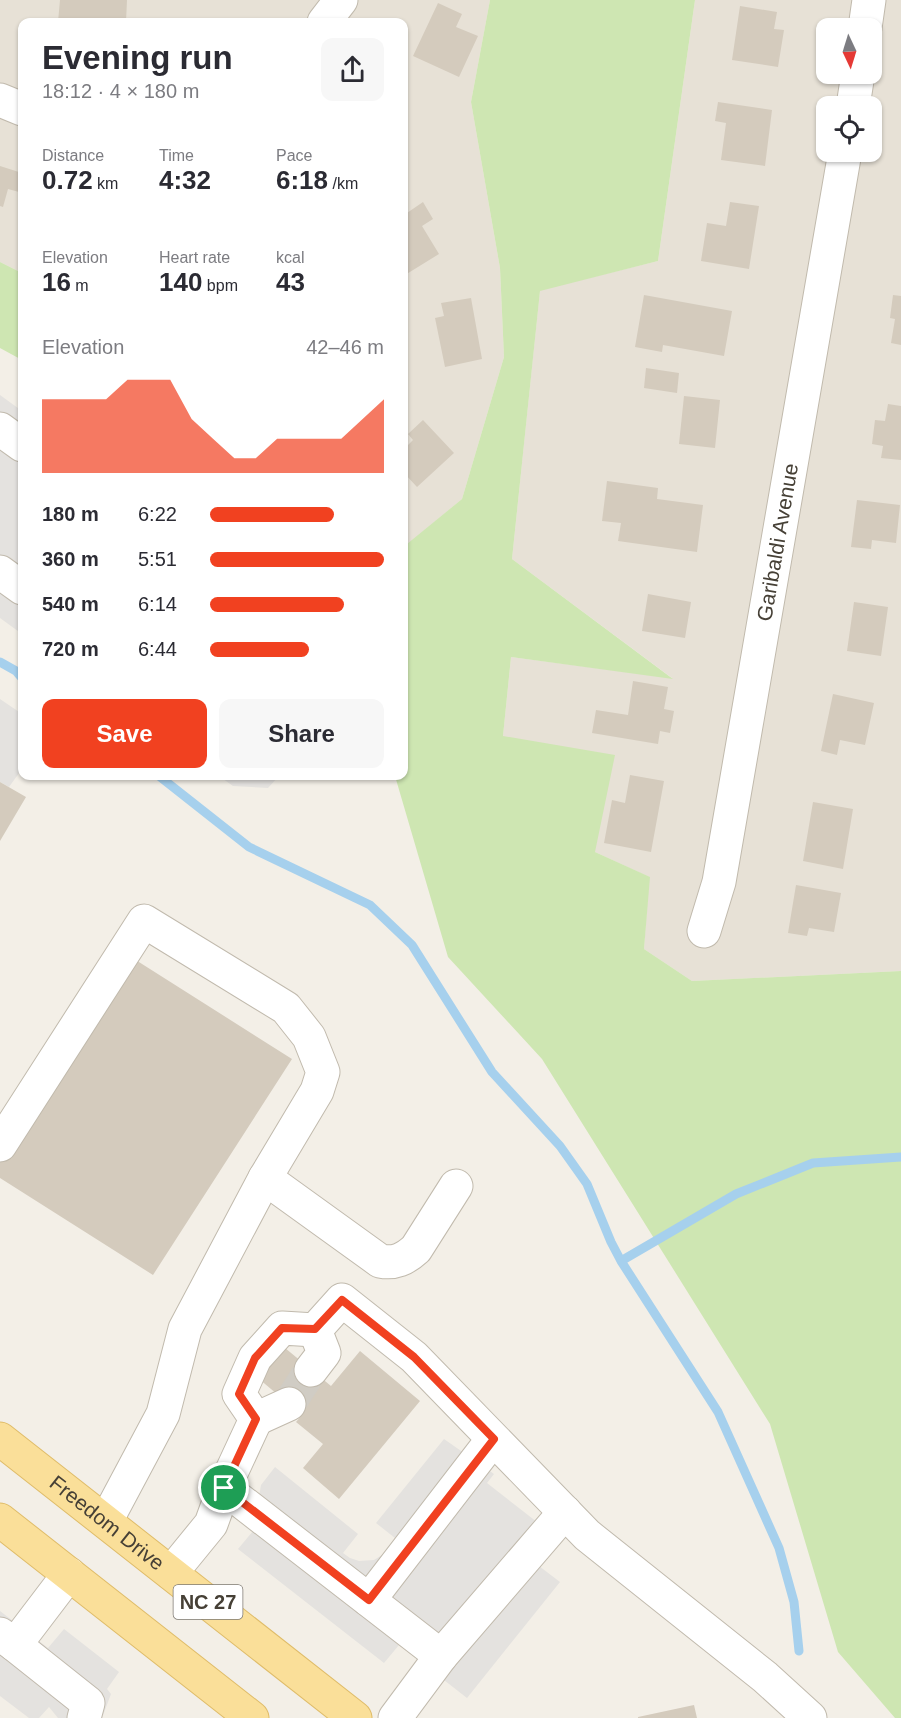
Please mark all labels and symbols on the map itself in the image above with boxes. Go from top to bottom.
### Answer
north arrow [816,18,882,84]
street label: Garibaldi Avenue [752,462,802,623]
pin [198,1462,249,1513]
street label: Freedom Drive [46,1471,169,1575]
road number: NC 27 [174,1585,242,1619]

